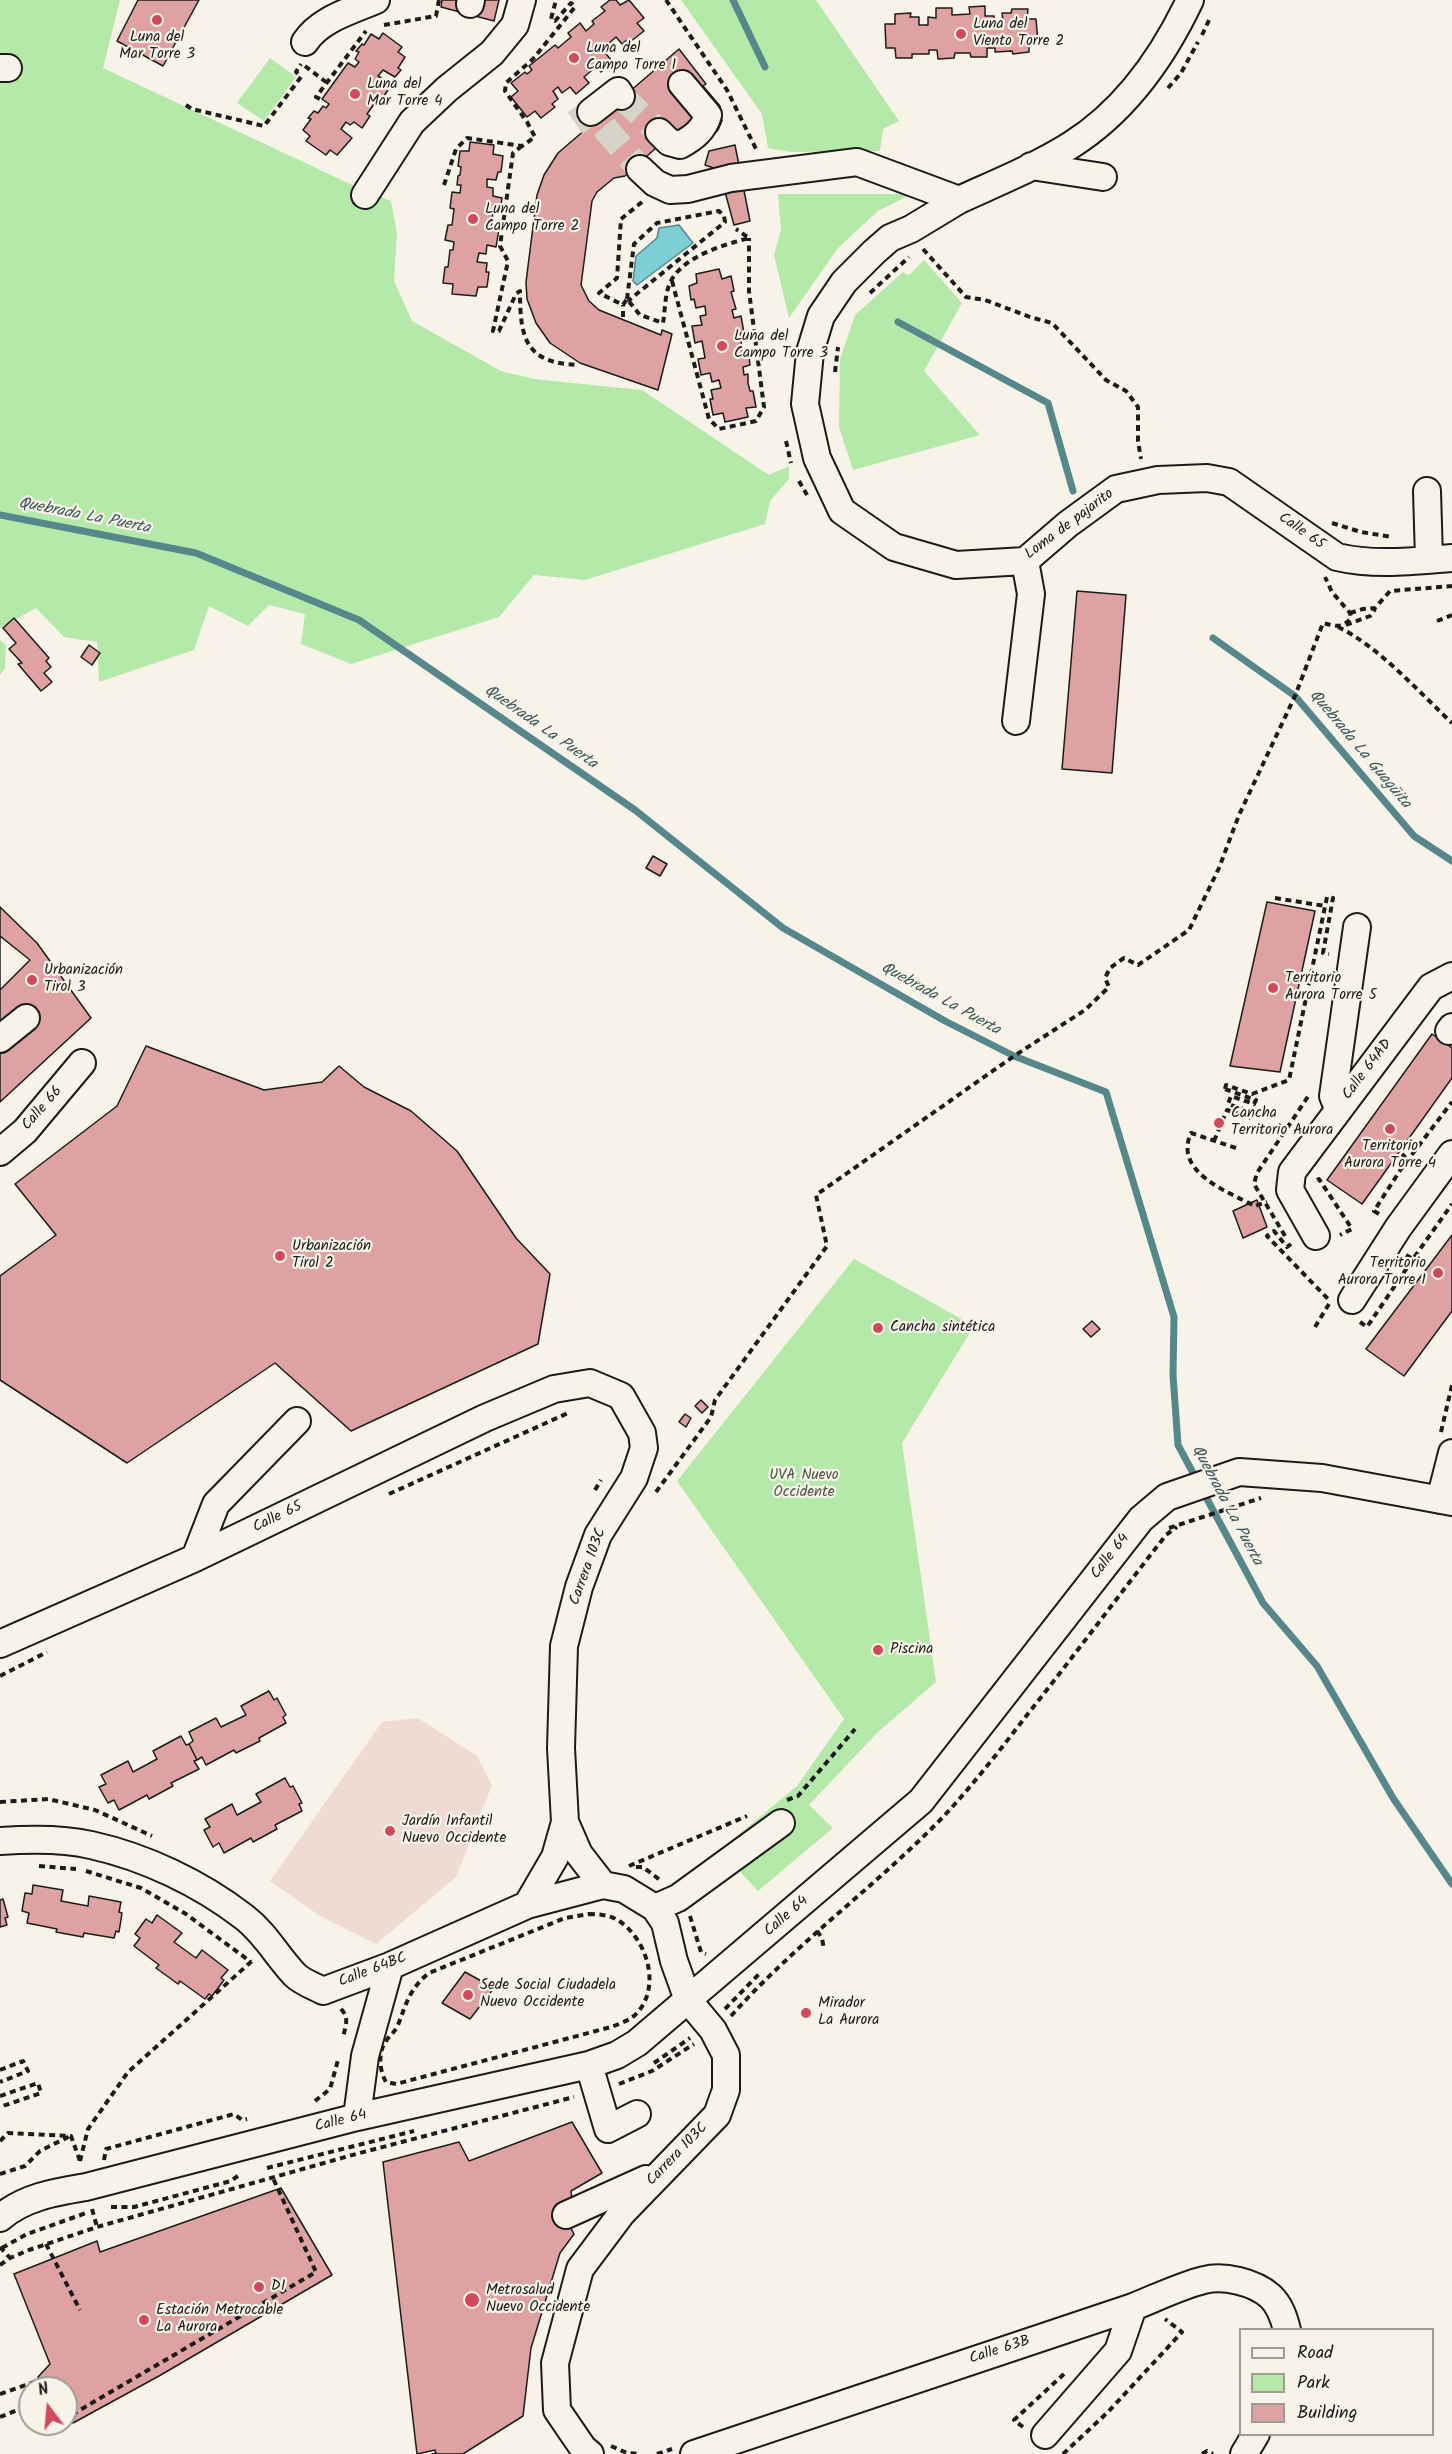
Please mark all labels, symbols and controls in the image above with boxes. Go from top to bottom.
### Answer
marker: Luna del Mar Torre 3 [150,13,164,27]
place label: Luna del Viento Torre 2 [973,16,1064,51]
marker: Luna del Viento Torre 2 [954,27,968,41]
place label: Luna del Mar Torre 3 [119,29,195,64]
place label: Luna del Campo Torre 1 [586,40,676,75]
marker: Luna del Campo Torre 1 [567,51,581,65]
place label: Luna del Mar Torre 4 [367,76,443,111]
marker: Luna del Mar Torre 4 [348,87,362,101]
place label: Luna del Campo Torre 2 [485,201,579,236]
marker: Luna del Campo Torre 2 [466,212,480,226]
place label: Luna del Campo Torre 3 [734,328,828,363]
marker: Luna del Campo Torre 3 [715,339,729,353]
street label: Loma de pajarito [1022,486,1118,564]
water label: Quebrada La Puerta [17,495,151,539]
street label: Calle 65 [1274,510,1328,554]
water label: Quebrada La Puerta [480,682,600,774]
water label: Quebrada La Guagüita [1304,687,1414,813]
water label: Quebrada La Puerta [877,959,1003,1041]
place label: Urbanización Tirol 3 [44,962,123,997]
place label: Territorio Aurora Torre 5 [1285,970,1377,1005]
marker: Urbanización Tirol 3 [25,973,39,987]
marker: Territorio Aurora Torre 5 [1266,981,1280,995]
street label: Calle 64AD [1339,1036,1397,1104]
street label: Calle 66 [19,1083,67,1135]
place label: Cancha Territorio Aurora [1231,1105,1333,1140]
marker: Cancha Territorio Aurora [1212,1116,1226,1130]
marker: Territorio Aurora Torre 4 [1383,1122,1397,1136]
place label: Territorio Aurora Torre 4 [1344,1138,1436,1173]
place label: Urbanización Tirol 2 [292,1238,371,1273]
marker: Urbanización Tirol 2 [273,1249,287,1263]
place label: Territorio Aurora Torre 1 [1338,1255,1426,1290]
marker: Territorio Aurora Torre 1 [1431,1266,1445,1280]
place label: Cancha sintética [890,1319,995,1337]
marker: Cancha sintética [871,1321,885,1335]
water label: Quebrada La Puerta [1186,1443,1266,1569]
park label: UVA Nuevo Occidente [769,1467,839,1502]
street label: Calle 65 [250,1498,306,1538]
street label: Carrera 103C [567,1526,611,1608]
street label: Calle 64 [1088,1531,1134,1583]
place label: Piscina [890,1641,933,1659]
marker: Piscina [871,1643,885,1657]
place label: Jardín Infantil Nuevo Occidente [402,1813,506,1848]
marker: Jardín Infantil Nuevo Occidente [383,1824,397,1838]
street label: Calle 64 [761,1893,813,1941]
street label: Calle 64BC [337,1950,409,1992]
place label: Sede Social Ciudadela Nuevo Occidente [480,1977,616,2012]
marker: Sede Social Ciudadela Nuevo Occidente [461,1988,475,2002]
place label: Mirador La Aurora [818,1995,879,2030]
marker: Mirador La Aurora [799,2006,813,2020]
street label: Calle 64 [313,2107,369,2137]
street label: Carrera 103C [644,2120,712,2190]
place label: D1 [271,2278,285,2296]
marker: D1 [252,2280,266,2294]
place label: Metrosalud Nuevo Occidente [486,2282,590,2317]
marker: Metrosalud Nuevo Occidente [463,2291,481,2309]
place label: Estación Metrocable La Aurora [156,2302,283,2337]
marker: Estación Metrocable La Aurora [137,2313,151,2327]
legend [1239,2328,1434,2436]
street label: Calle 63B [967,2333,1033,2369]
text: Road [1297,2339,1333,2368]
text: Park [1297,2369,1330,2398]
north arrow [18,2376,78,2436]
text: N [35,2377,52,2404]
text: Building [1297,2399,1357,2428]

